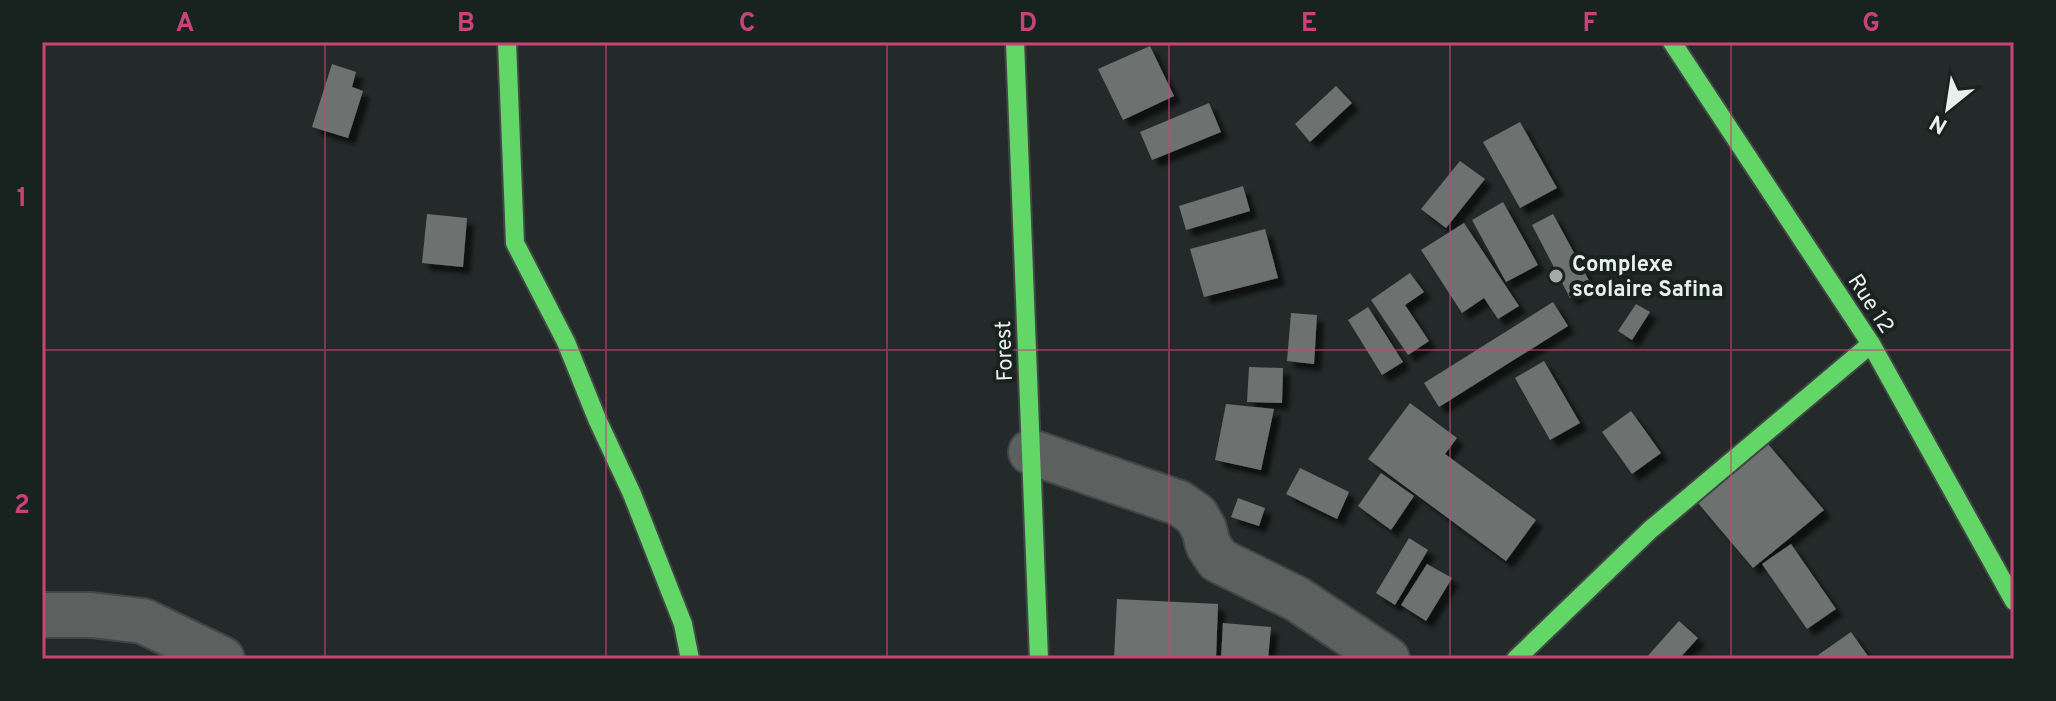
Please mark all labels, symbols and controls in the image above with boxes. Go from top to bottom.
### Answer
text: A [176,8,194,41]
text: B [457,8,475,41]
text: C [739,8,755,41]
text: D [1019,8,1037,41]
text: E [1301,8,1317,41]
text: F [1583,8,1598,41]
text: G [1862,8,1880,41]
north arrow [1908,68,1988,148]
text: N [1926,108,1953,139]
text: 1 [17,183,27,216]
place label: Complexe scolaire Safina [1572,252,1723,304]
marker: Complexe scolaire Safina [1547,267,1565,285]
street label: Rue 12 [1841,270,1899,339]
street label: Forest [991,320,1020,382]
text: 2 [14,490,30,523]

